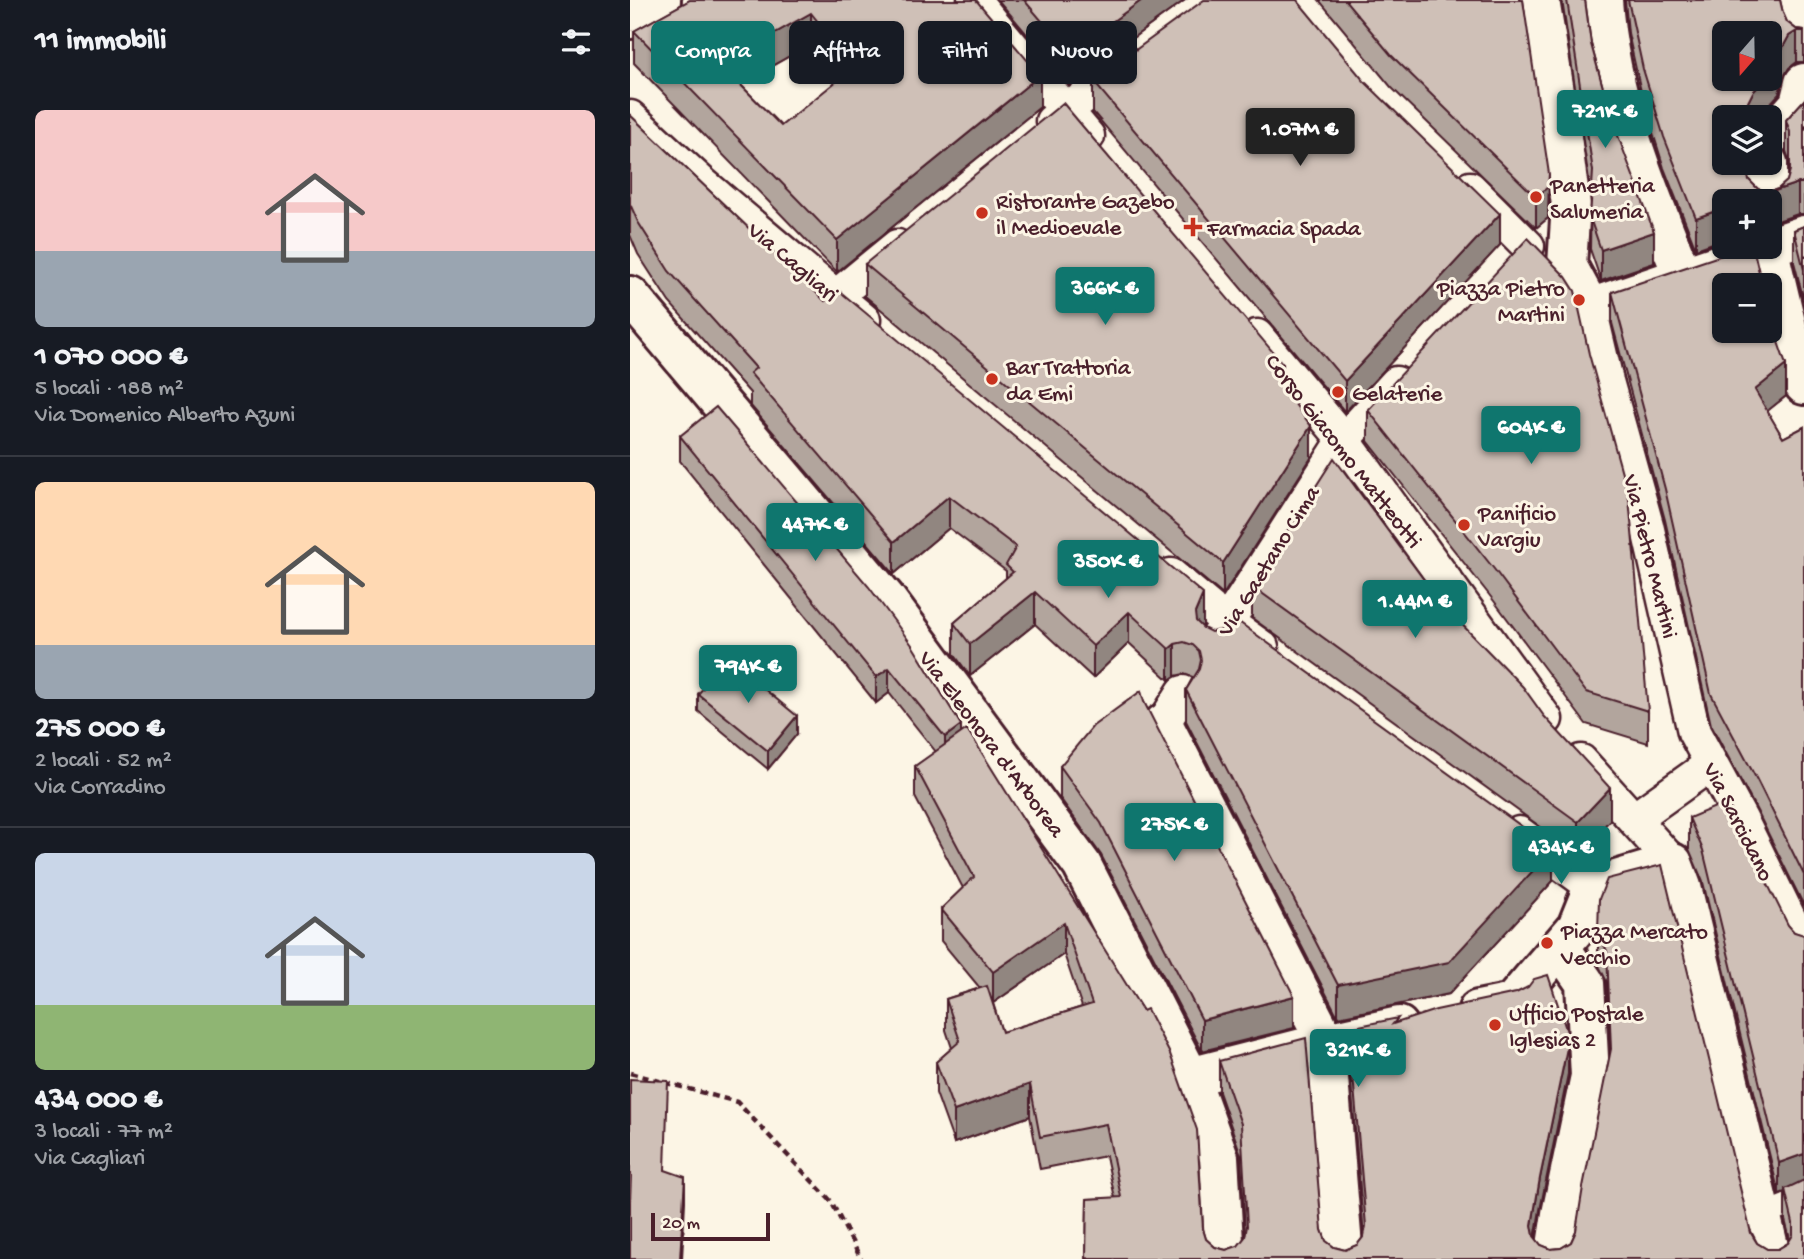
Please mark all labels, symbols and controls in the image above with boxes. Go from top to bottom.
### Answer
chip: Compra [651,21,775,84]
chip: Affitta [789,21,904,84]
chip: Filtri [918,21,1012,84]
chip: Nuovo [1026,21,1137,84]
north arrow [1712,21,1782,91]
map controls [1712,21,1782,343]
icon: filters [557,23,595,61]
text: 11 immobili [35,25,166,60]
pin: 721K € [1548,90,1662,150]
text: 721K € [1573,99,1637,126]
button: layers [1712,105,1782,175]
pin: 1.07M € [1235,108,1365,168]
text: 1.07M € [1262,117,1338,144]
icon: home [252,155,378,281]
place label: Panetteria Salumeria [1549,174,1656,227]
marker: Panetteria Salumeria [1528,189,1544,205]
button: + [1712,189,1782,259]
place label: Ristorante Gazebo il Medioevale [996,190,1175,243]
marker: Ristorante Gazebo il Medioevale [974,205,990,221]
street label: Via Cagliari [740,217,843,309]
place label: Farmacia Spada [1206,217,1362,244]
marker: Farmacia Spada [1185,219,1201,235]
pin: 366K € [1048,268,1162,327]
button: − [1712,273,1782,343]
text: 366K € [1071,276,1139,303]
place label: Piazza Pietro Martini [1436,277,1565,330]
marker: Piazza Pietro Martini [1571,292,1587,308]
text: 1 070 000 € [35,341,187,376]
street label: Corso Giacomo Matteotti [1258,350,1427,555]
place label: Bar Trattoria da Emi [1005,356,1132,409]
marker: Bar Trattoria da Emi [984,371,1000,387]
text: 5 locali · 188 m² [35,376,184,403]
place label: Gelaterie [1352,382,1444,409]
marker: Gelaterie [1330,384,1346,400]
text: Via Domenico Alberto Azuni [35,403,295,430]
pin: 604K € [1474,406,1588,466]
text: 604K € [1497,415,1565,442]
street label: Via Pietro Martini [1615,471,1682,641]
street label: Via Gaetano Cima [1212,481,1328,643]
place label: Panificio Vargiu [1477,502,1556,555]
pin: 447K € [758,504,872,563]
text: 447K € [782,512,848,539]
marker: Panificio Vargiu [1456,517,1472,533]
icon: home [252,527,378,653]
pin: 350K € [1051,540,1165,600]
text: 350K € [1074,549,1142,576]
pin: 1.44M € [1350,580,1480,640]
text: 1.44M € [1378,589,1452,616]
pin: 794K € [691,646,805,705]
street label: Via Eleonora d'Arborea [911,646,1070,845]
text: 794K € [715,654,781,681]
text: 275 000 € [35,713,164,748]
text: 2 locali · 52 m² [35,748,172,775]
street label: Via Sarcidano [1695,758,1778,886]
text: Via Corradino [35,775,166,802]
pin: 275K € [1117,804,1231,863]
text: 275K € [1140,812,1208,839]
pin: 434K € [1504,826,1618,886]
text: 434K € [1528,835,1594,862]
icon: home [252,898,378,1024]
place label: Piazza Mercato Vecchio [1560,920,1708,973]
marker: Piazza Mercato Vecchio [1539,935,1555,951]
place label: Ufficio Postale Iglesias 2 [1509,1002,1645,1055]
marker: Ufficio Postale Iglesias 2 [1487,1017,1503,1033]
pin: 321K € [1301,1030,1415,1089]
text: 321K € [1326,1038,1390,1065]
text: 434 000 € [35,1084,162,1119]
text: 3 locali · 77 m² [35,1119,173,1146]
text: Via Cagliari [35,1146,145,1173]
scale bar [651,1210,770,1242]
text: 20 m [662,1213,700,1236]

